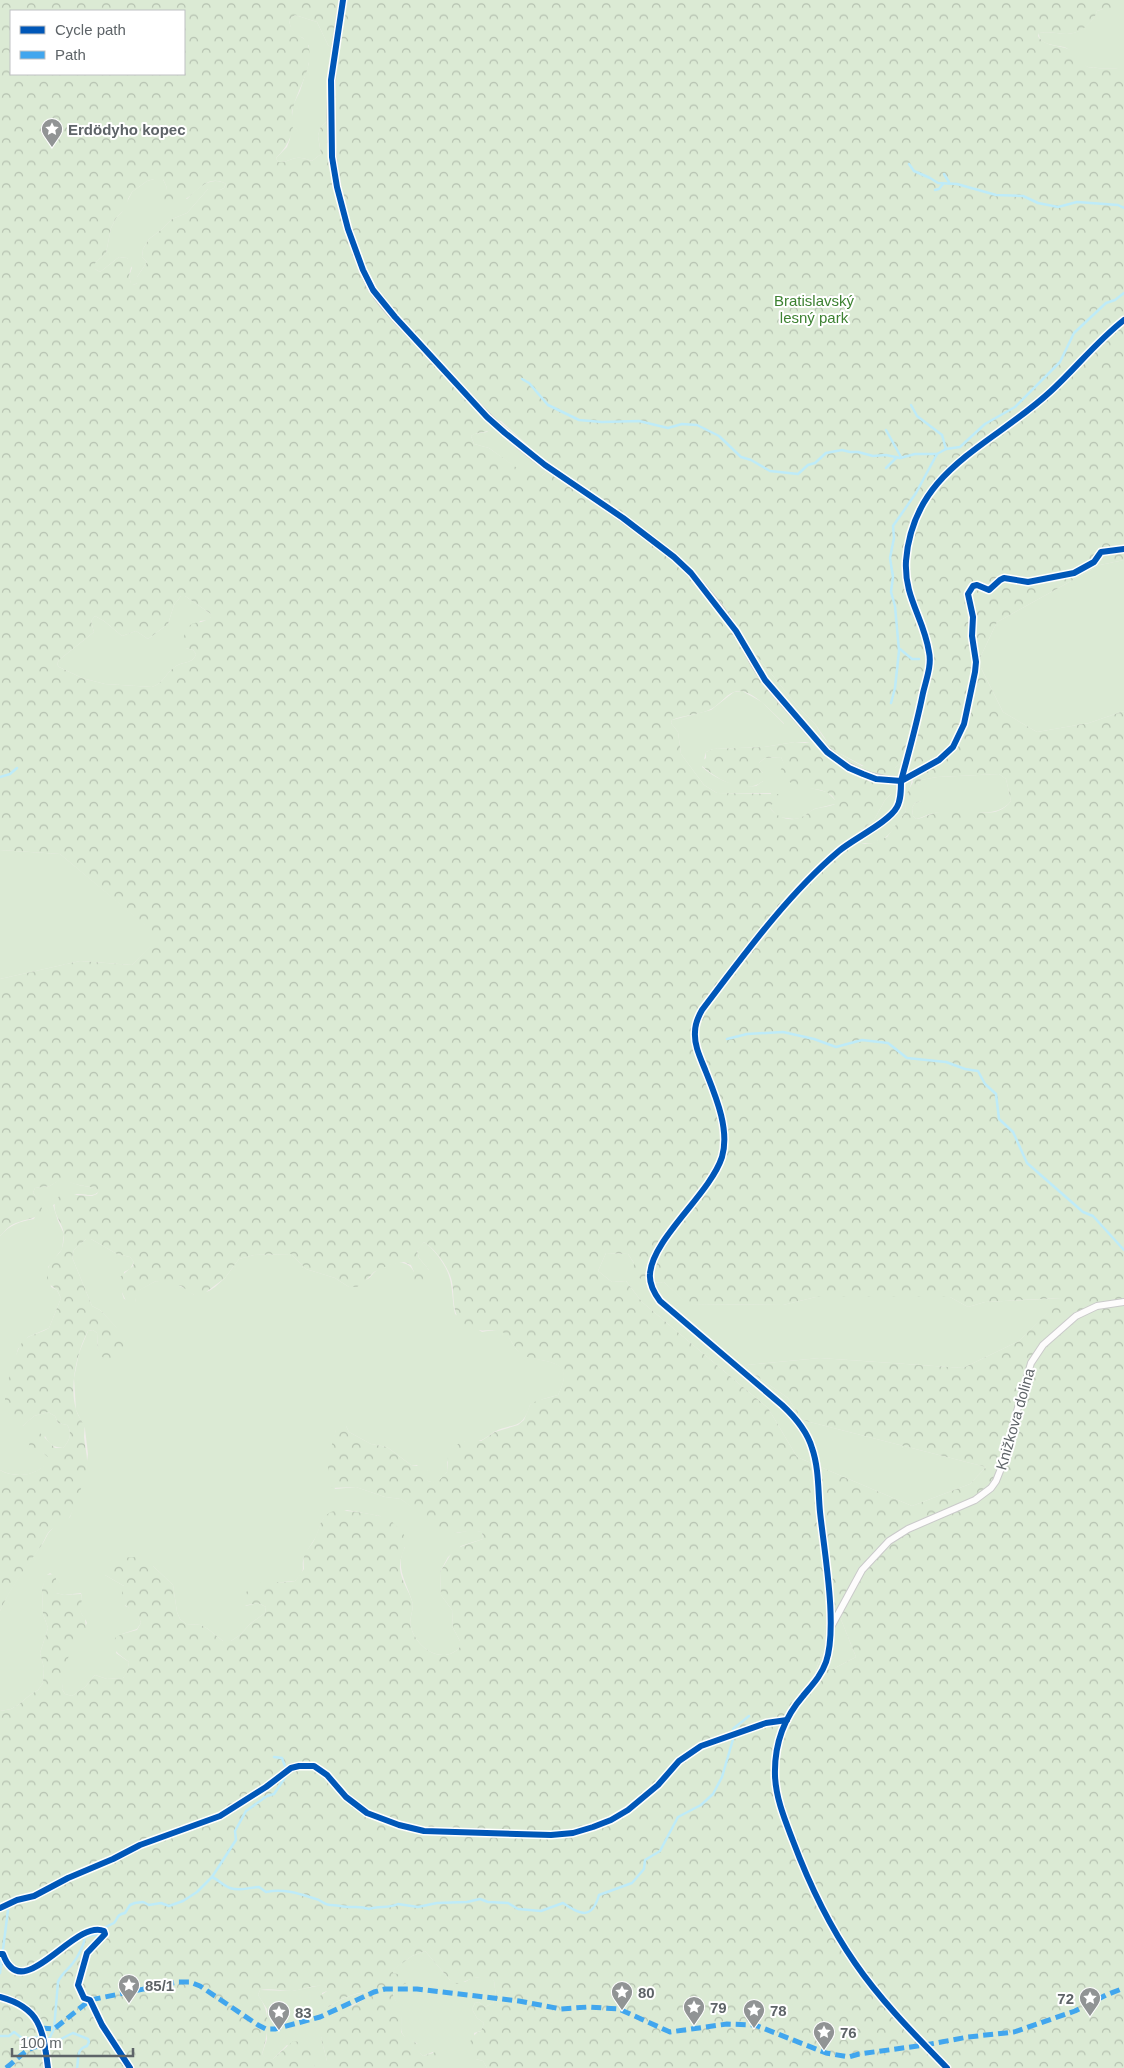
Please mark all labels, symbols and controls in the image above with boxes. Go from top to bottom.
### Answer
legend [10,10,185,75]
text: Cycle path [55,21,126,38]
text: Path [55,46,86,63]
place icon: Erdödyho kopec [40,117,64,148]
place label: Erdödyho kopec [68,121,186,138]
park label: Bratislavský lesný park [774,292,855,326]
street label: Knižkova dolina [992,1366,1038,1472]
place icon: 85/1 [117,1973,141,2004]
place label: 85/1 [145,1977,174,1994]
place icon: 80 [610,1980,634,2011]
place label: 80 [638,1984,655,2001]
place icon: 72 [1078,1986,1102,2017]
place label: 72 [1057,1990,1074,2007]
place icon: 79 [682,1995,706,2026]
place icon: 78 [742,1998,766,2029]
place label: 79 [710,1999,727,2016]
place icon: 83 [267,2000,291,2031]
place label: 78 [770,2002,787,2019]
place label: 83 [295,2004,312,2021]
place icon: 76 [812,2020,836,2051]
place label: 76 [840,2024,857,2041]
scale bar [12,2026,134,2058]
text: 100 m [20,2034,62,2051]

